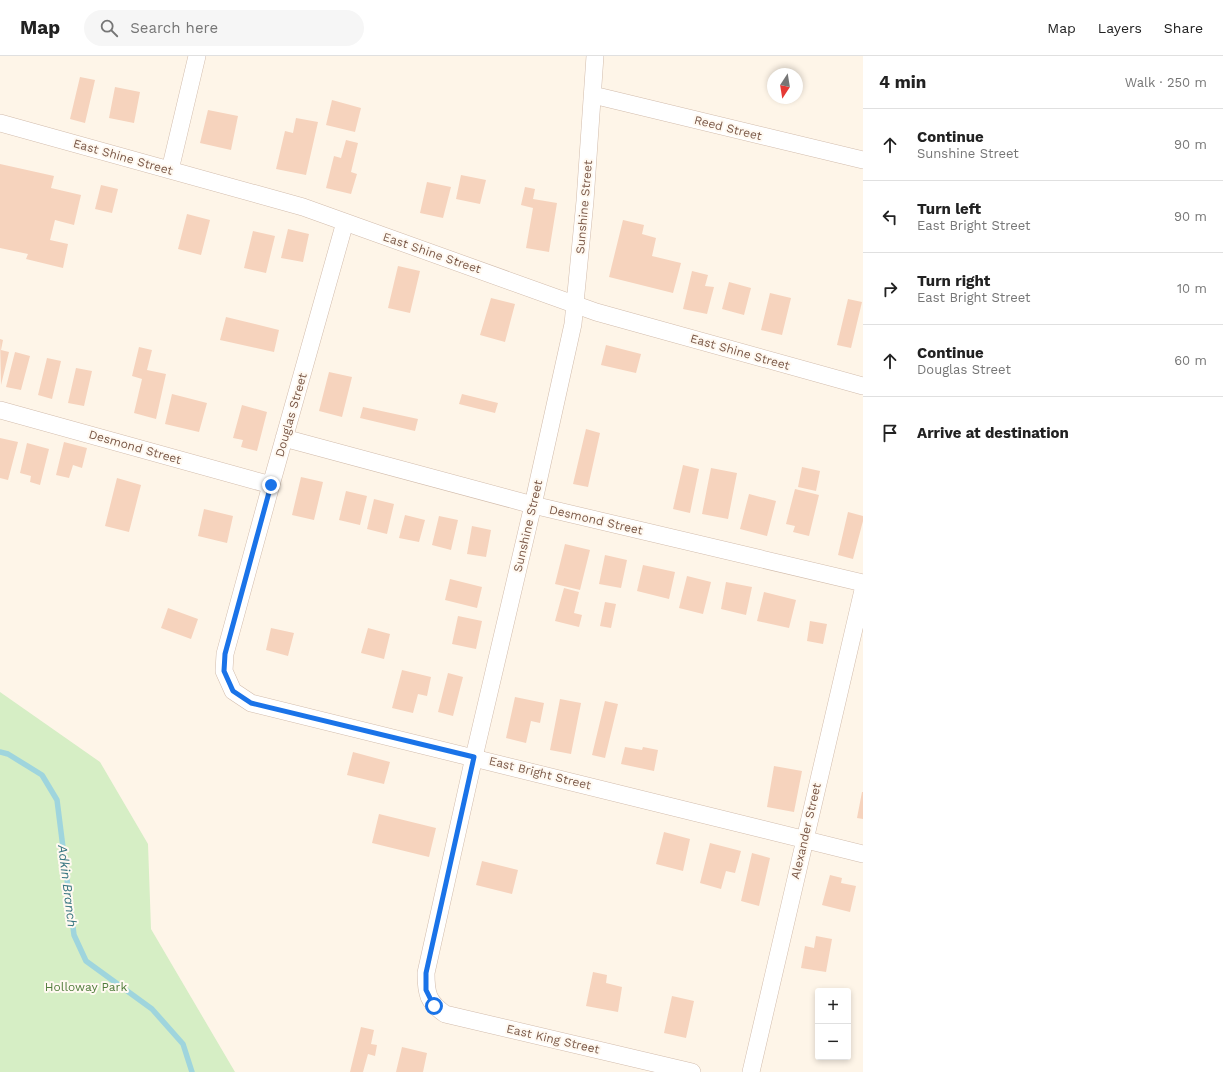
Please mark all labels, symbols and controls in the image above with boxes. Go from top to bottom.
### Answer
search box [84,10,364,46]
text: Map [20,16,60,39]
icon: search [98,17,120,39]
text: Search here [130,19,218,37]
text: Map [1047,20,1076,36]
text: Layers [1098,20,1142,36]
text: Share [1164,20,1203,36]
north arrow [767,68,803,104]
text: 4 min [879,72,926,92]
text: Walk · 250 m [1125,75,1207,90]
street label: Reed Street [693,113,763,143]
text: Continue [917,128,984,146]
icon: ahead [879,134,901,156]
street label: East Shine Street [72,136,174,178]
text: 90 m [1174,137,1207,152]
text: Sunshine Street [917,146,1019,161]
street label: Sunshine Street [573,160,595,254]
text: Turn left [917,200,981,218]
icon: left [879,206,901,228]
text: 90 m [1174,209,1207,224]
text: East Bright Street [917,218,1031,233]
street label: East Shine Street [381,230,483,276]
text: Turn right [917,272,990,290]
icon: right [879,278,901,300]
text: 10 m [1177,281,1207,296]
text: East Bright Street [917,290,1031,305]
street label: East Shine Street [689,331,791,373]
text: Continue [917,344,984,362]
icon: ahead [879,350,901,372]
text: 60 m [1174,353,1207,368]
text: Douglas Street [917,362,1011,377]
street label: Douglas Street [272,371,310,459]
icon: arrive [879,422,901,444]
text: Arrive at destination [917,424,1069,442]
street label: Desmond Street [87,427,183,467]
route end [262,476,280,494]
street label: Sunshine Street [511,479,545,573]
street label: Desmond Street [548,502,644,538]
street label: East Bright Street [487,754,593,792]
street label: Alexander Street [788,782,824,880]
water label: Adkin Branch [55,843,80,928]
park label: Holloway Park [45,980,127,994]
map controls [815,988,851,1060]
button: + [815,988,851,1024]
route start [425,997,443,1015]
street label: East King Street [505,1021,601,1057]
button: − [815,1024,851,1060]

